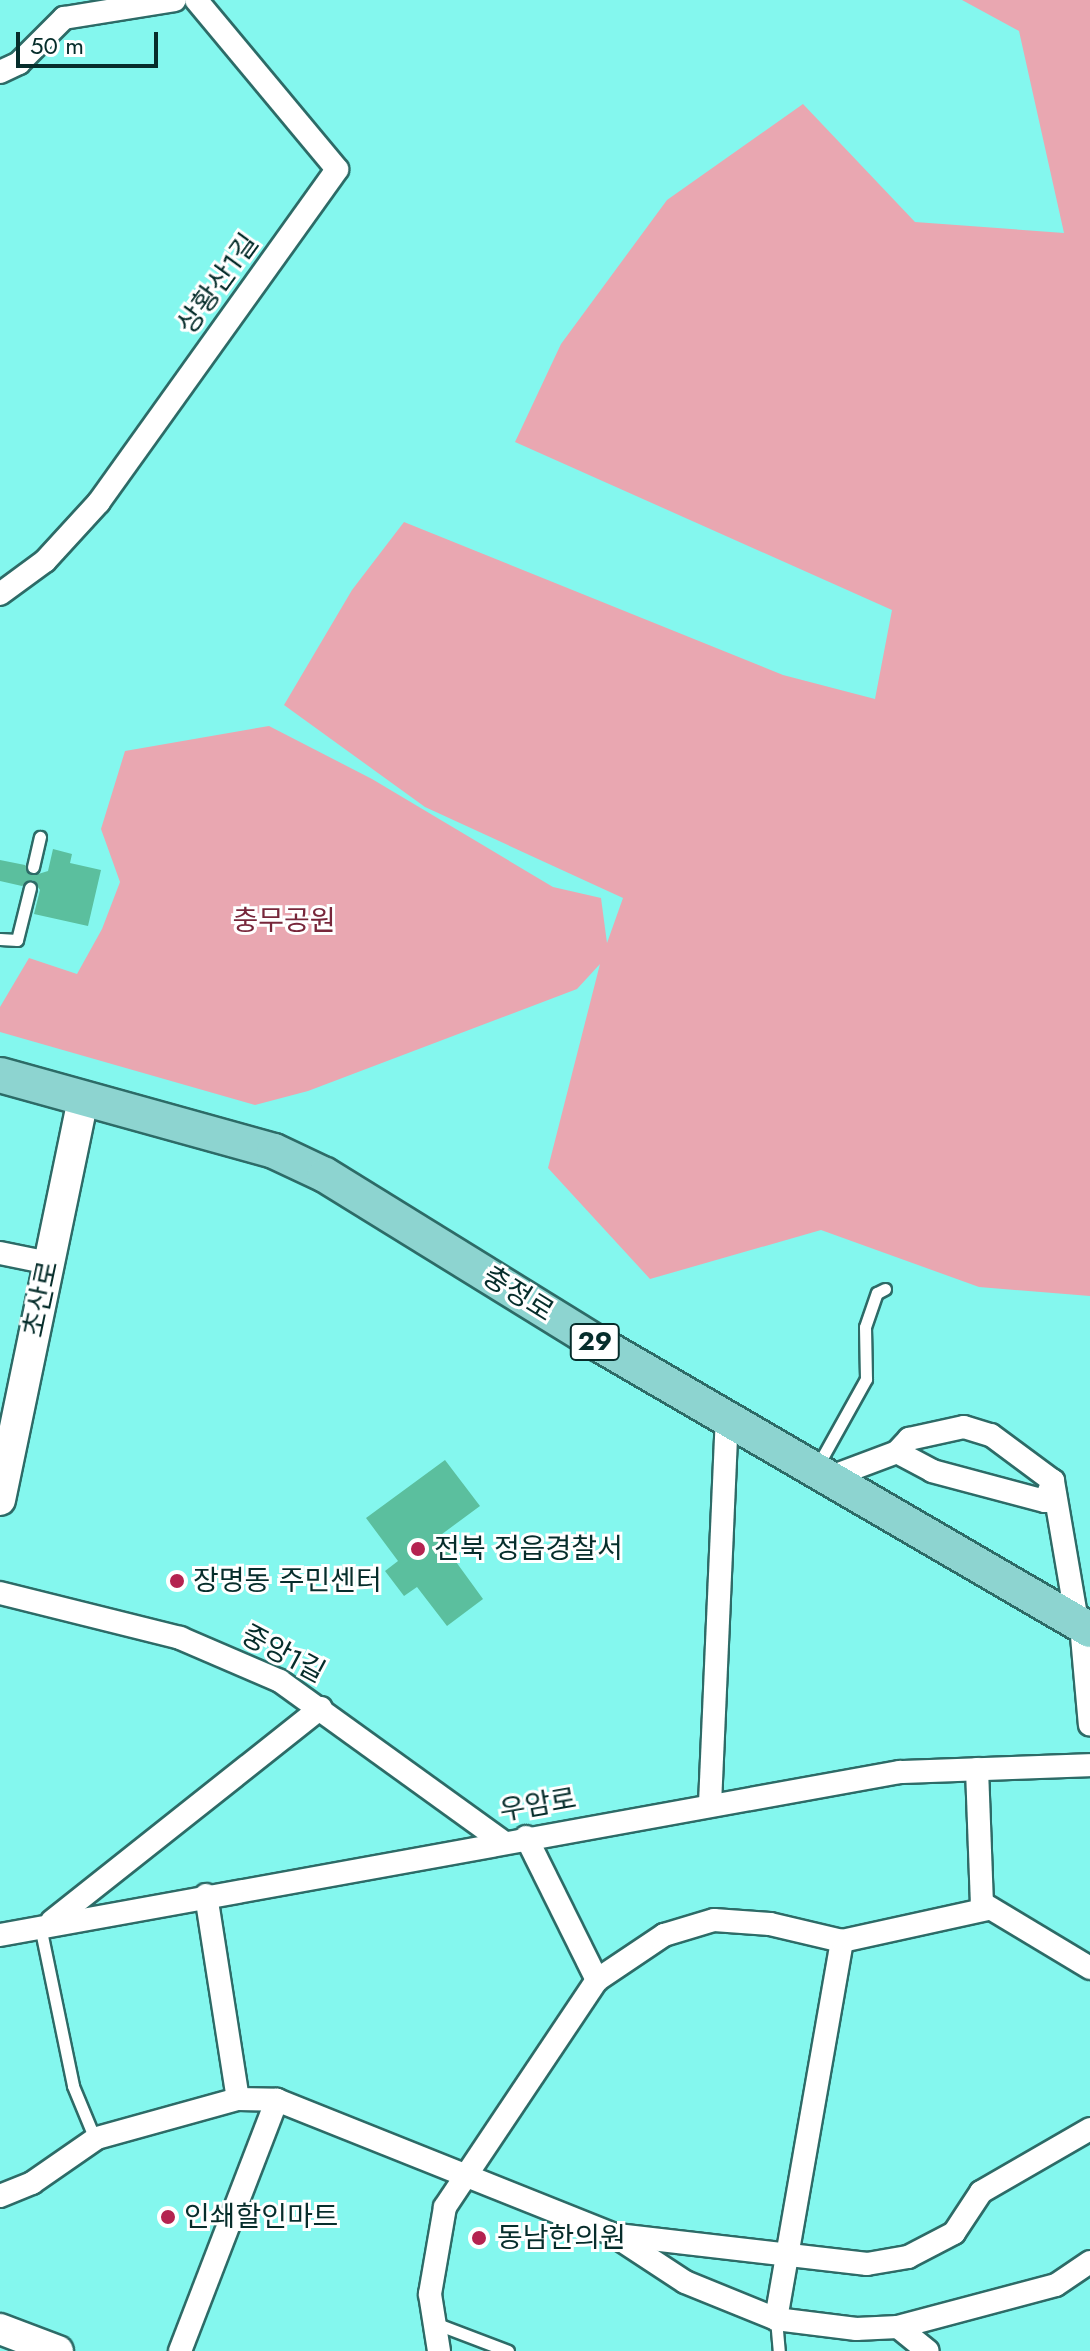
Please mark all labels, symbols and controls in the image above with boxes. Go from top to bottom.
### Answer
scale bar [20,16,162,66]
text: 50 m [30,28,84,63]
street label: 상황산1길 [170,227,266,341]
park label: 충무공원 [232,904,336,938]
street label: 초산로 [17,1258,65,1340]
street label: 충정로 [476,1259,560,1329]
road number: 29 [569,1320,621,1364]
place label: 전북 정읍경찰서 [434,1532,623,1566]
marker: 전북 정읍경찰서 [409,1540,427,1558]
place label: 장명동 주민센터 [193,1564,382,1598]
marker: 장명동 주민센터 [168,1572,186,1590]
street label: 중앙1길 [235,1618,331,1690]
street label: 우암로 [497,1782,579,1828]
place label: 인쇄할인마트 [184,2200,339,2234]
marker: 인쇄할인마트 [159,2208,177,2226]
place label: 동남한의원 [497,2221,626,2255]
marker: 동남한의원 [468,2227,490,2249]

